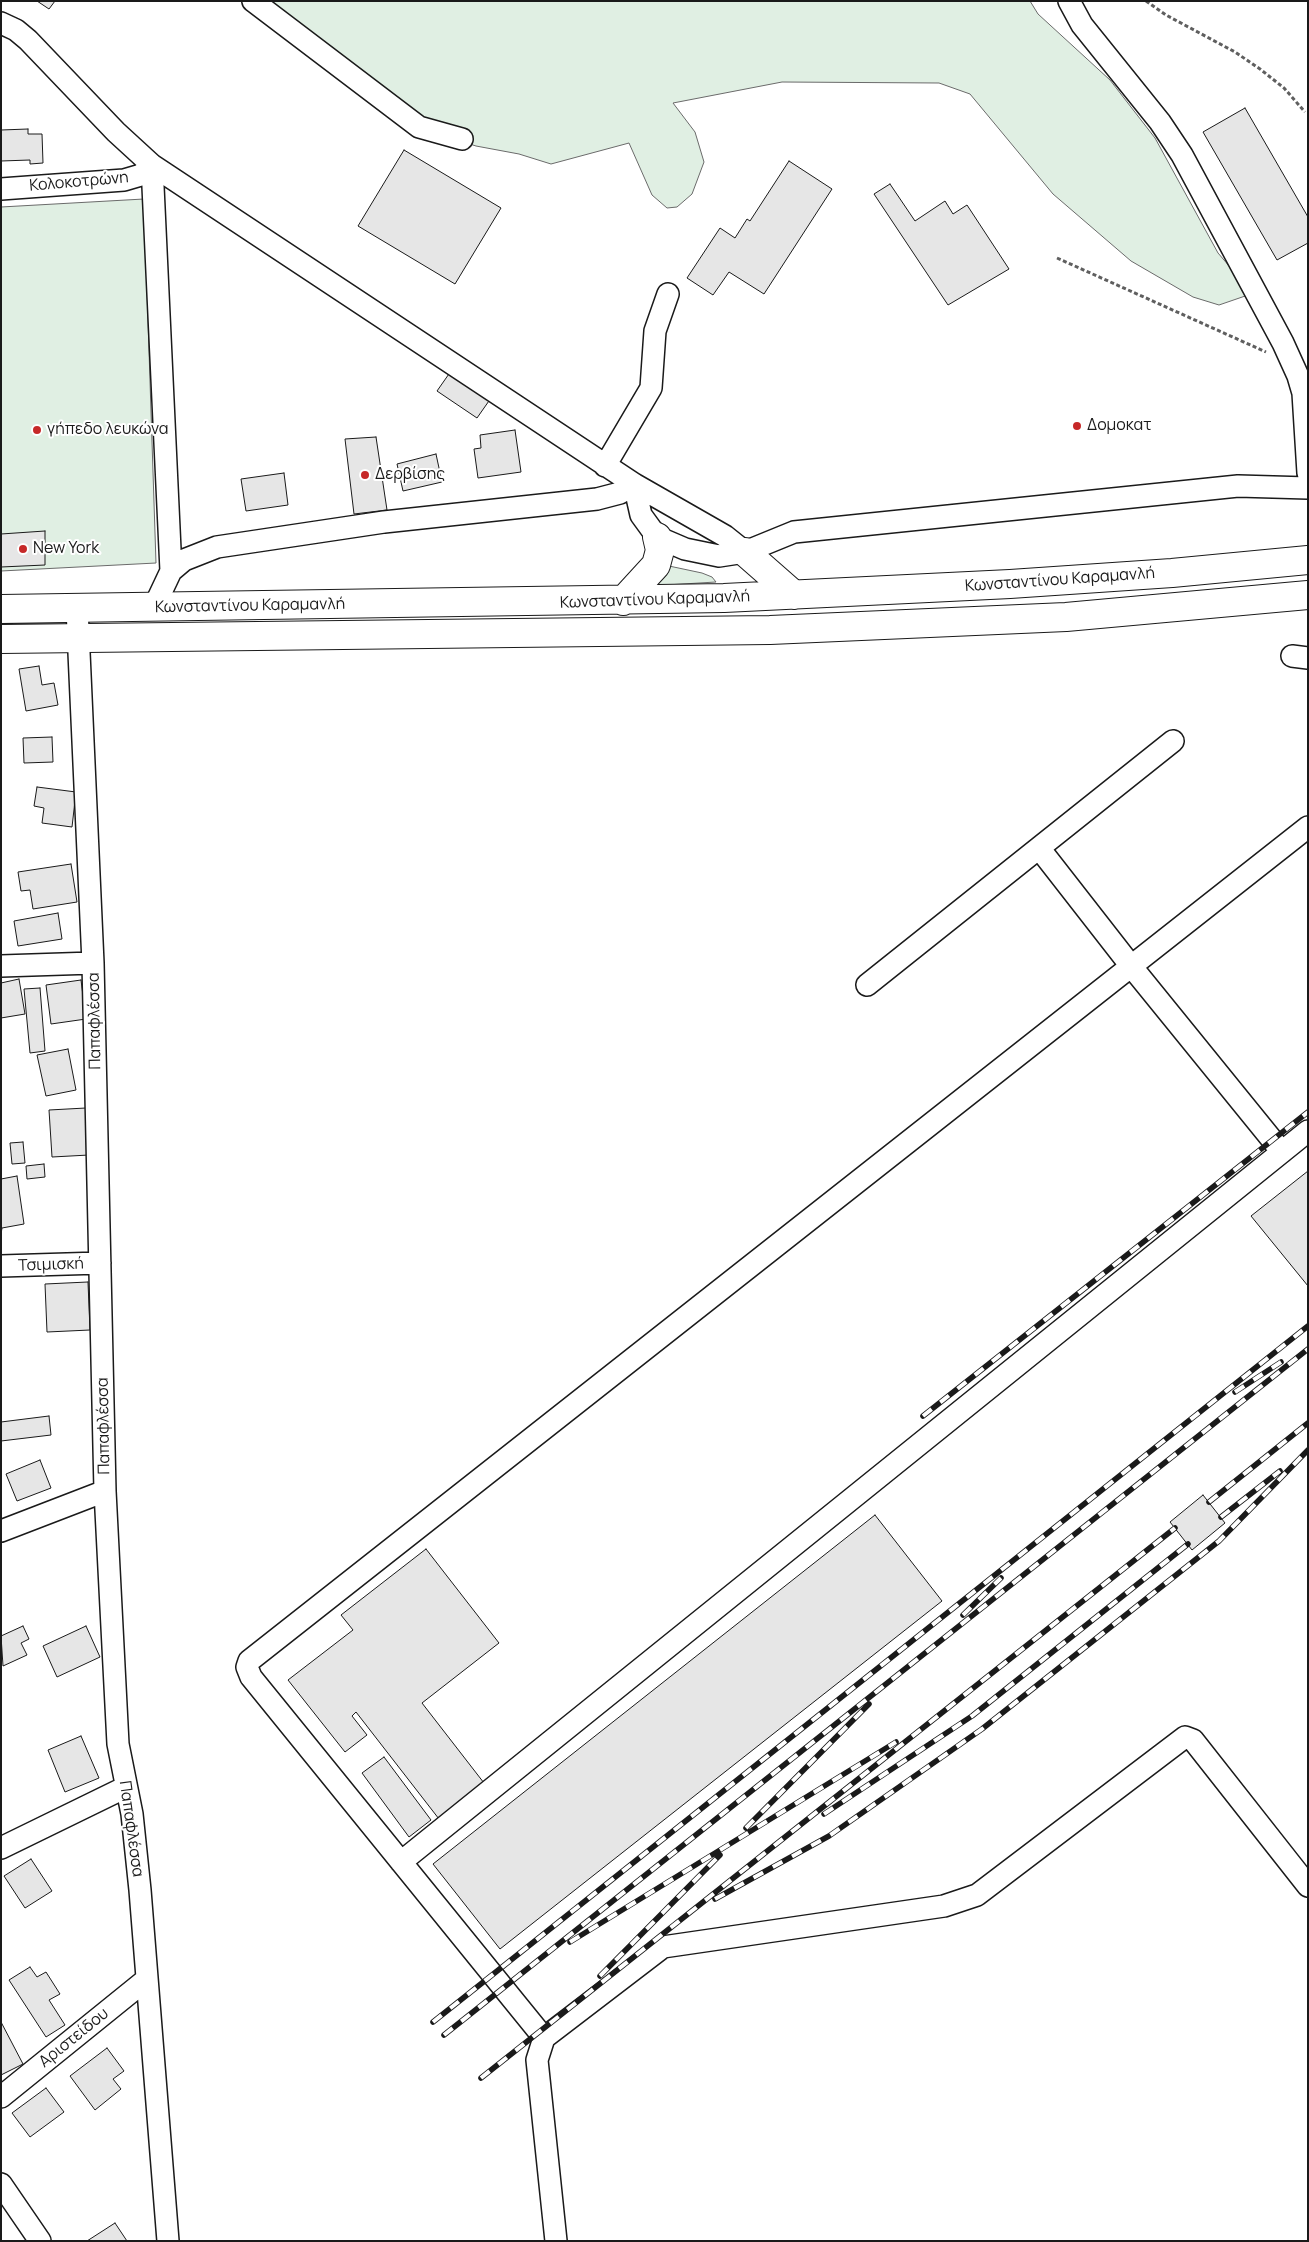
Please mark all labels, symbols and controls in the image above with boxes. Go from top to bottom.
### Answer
street label: Κολοκοτρώνη [28,168,130,196]
place label: Δομοκατ [1087,416,1152,436]
place label: γήπεδο λευκώνα [47,420,169,440]
marker: Δομοκατ [1071,420,1083,432]
marker: γήπεδο λευκώνα [31,424,43,436]
place label: Δερβίσης [375,465,445,485]
marker: Δερβίσης [359,469,371,481]
place label: New York [33,539,99,559]
marker: New York [17,543,29,555]
street label: Κωνσταντίνου Καραμανλή [964,564,1156,596]
street label: Κωνσταντίνου Καραμανλή [560,587,750,613]
street label: Κωνσταντίνου Καραμανλή [155,595,345,617]
street label: Παπαφλέσσα [85,972,105,1070]
street label: Τσιμισκή [18,1254,84,1276]
street label: Παπαφλέσσα [94,1377,114,1475]
street label: Παπαφλέσσα [115,1780,147,1878]
street label: Αριστείδου [35,2004,113,2072]

